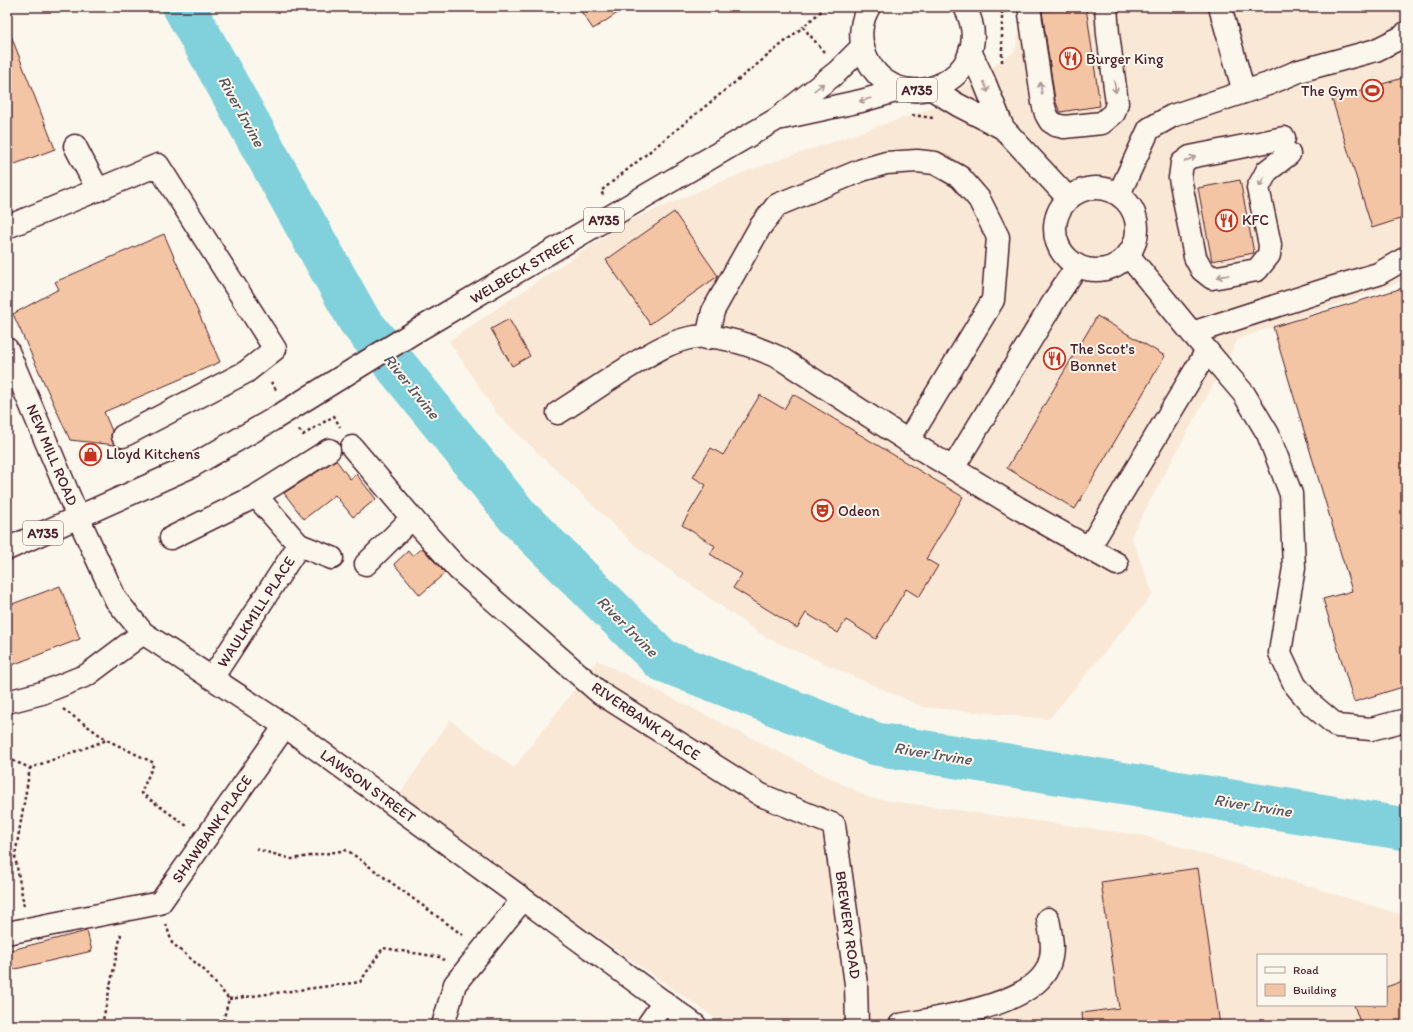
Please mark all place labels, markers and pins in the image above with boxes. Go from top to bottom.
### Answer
restaurant icon: Burger King [1057,46,1083,72]
place label: Burger King [1086,50,1164,68]
sports icon: The Gym [1360,78,1386,104]
place label: The Gym [1301,82,1358,100]
restaurant icon: KFC [1213,207,1239,233]
place label: KFC [1242,211,1269,229]
place label: The Scot's Bonnet [1070,340,1135,375]
restaurant icon: The Scot's Bonnet [1042,345,1068,371]
shop icon: Lloyd Kitchens [77,441,103,467]
place label: Lloyd Kitchens [106,445,200,463]
theatre icon: Odeon [810,498,836,524]
place label: Odeon [838,502,880,520]

